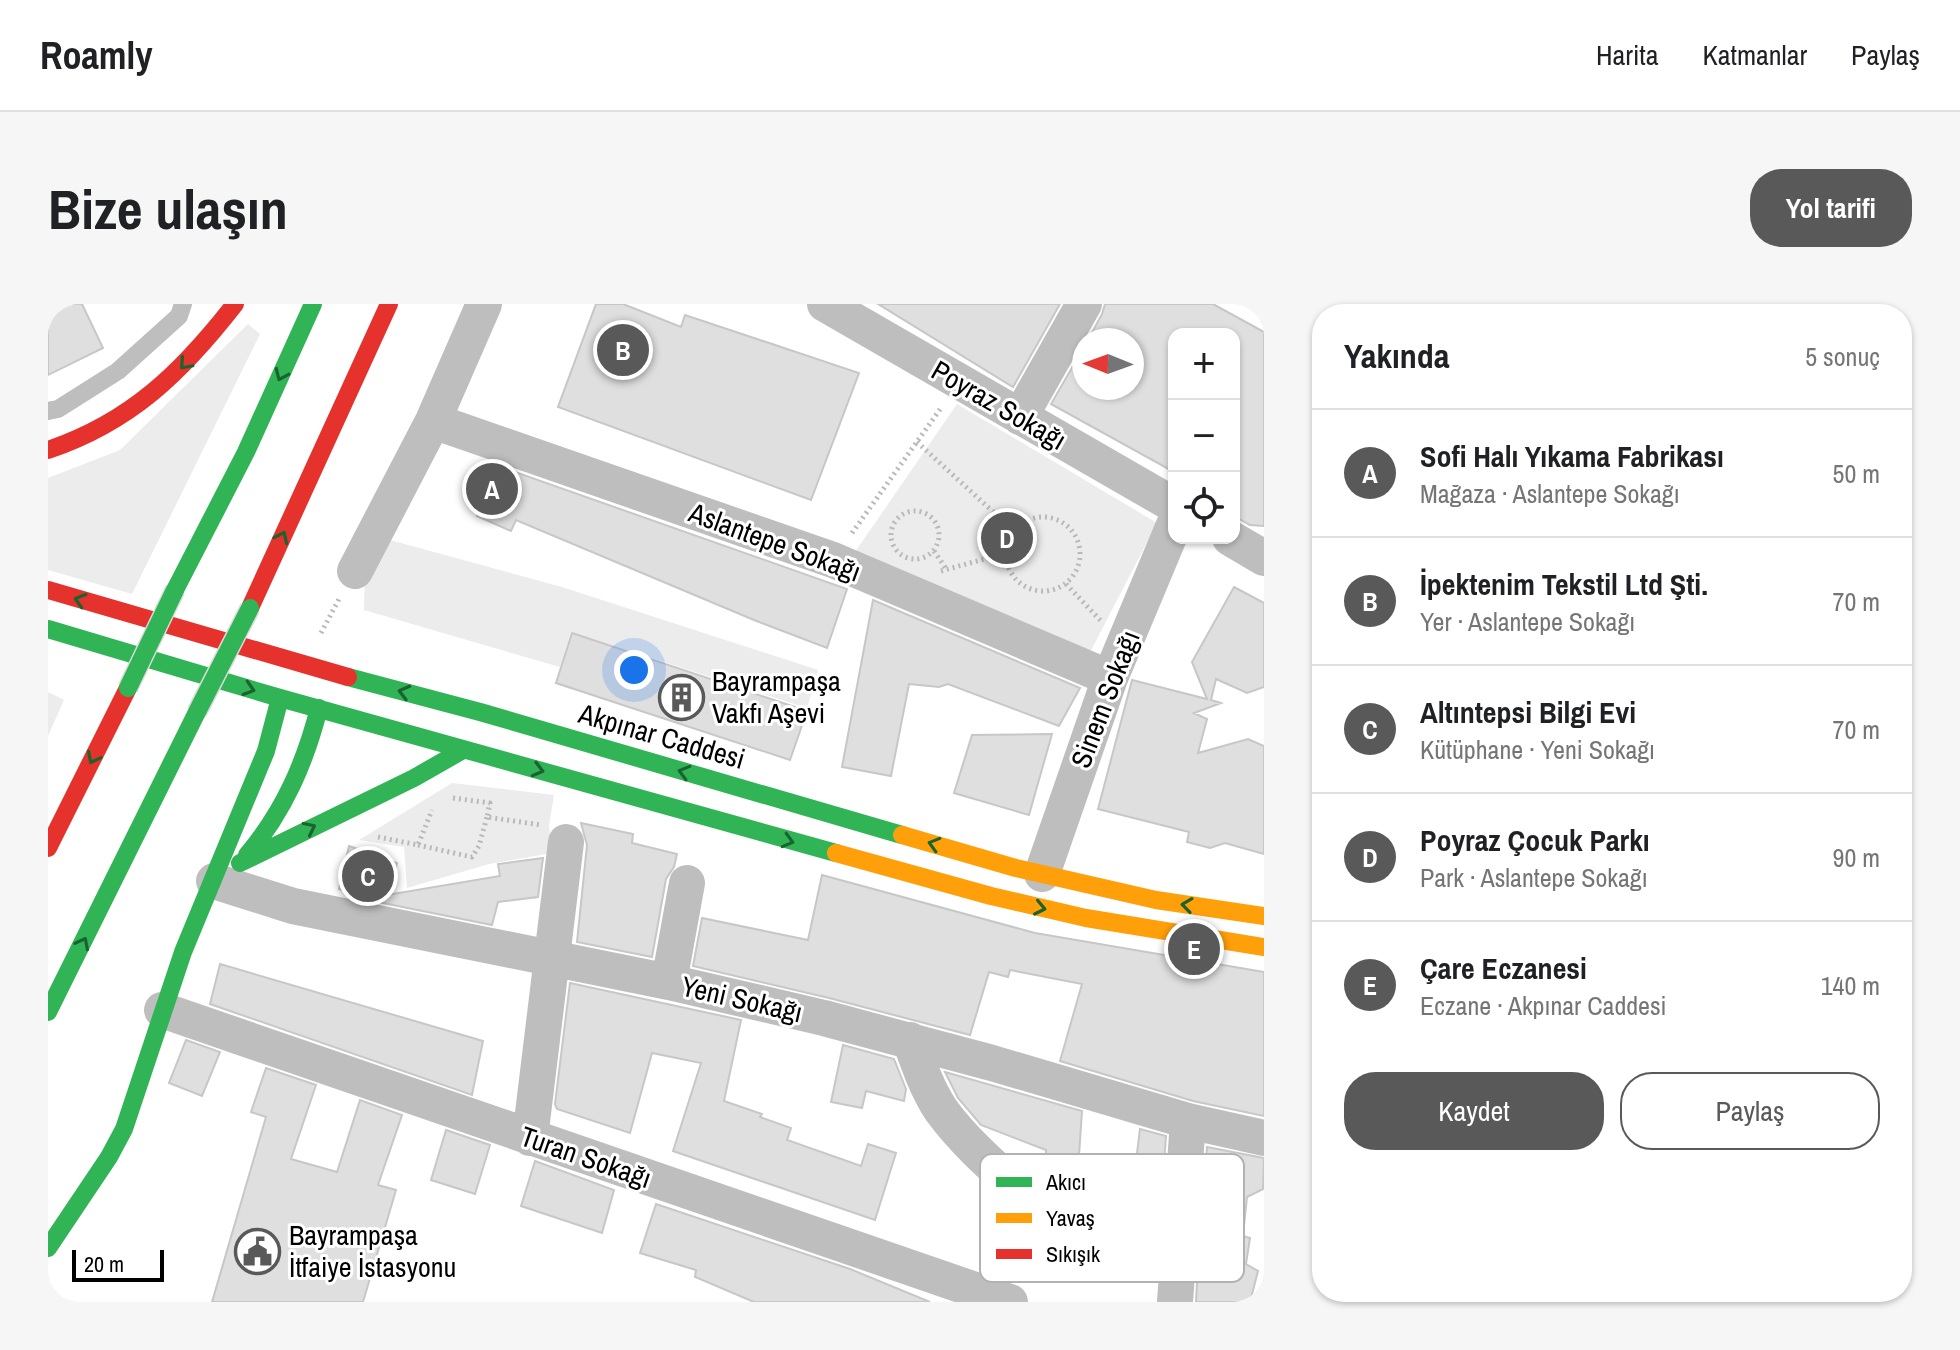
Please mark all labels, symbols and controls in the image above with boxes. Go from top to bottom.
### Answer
text: Roamly [40,30,153,81]
text: Harita [1596,36,1658,74]
text: Katmanlar [1702,36,1807,74]
text: Paylaş [1851,36,1920,74]
button: Yol tarifi [1750,169,1912,247]
text: Bize ulaşın [48,171,288,246]
pin: B [597,320,649,380]
north arrow [1072,328,1144,400]
map controls [1168,328,1240,544]
button: + [1168,328,1240,400]
text: Yakında [1344,333,1449,379]
text: 5 sonuç [1805,339,1880,374]
street label: Poyraz Sokağı [925,351,1073,459]
one-way arrow [180,354,195,369]
one-way arrow [274,367,290,381]
button: − [1168,400,1240,472]
text: Sofi Halı Yıkama Fabrikası [1420,436,1724,476]
text: A [1362,456,1378,491]
text: 50 m [1833,456,1880,491]
pin: A [466,459,518,519]
button: locate [1168,472,1240,544]
text: Mağaza · Aslantepe Sokağı [1420,476,1680,511]
street label: Aslantepe Sokağı [683,493,866,591]
pin: D [981,508,1033,568]
one-way arrow [272,531,288,545]
text: İpektenim Tekstil Ltd Şti. [1420,564,1708,604]
text: B [1362,584,1378,619]
text: 70 m [1833,584,1880,619]
one-way arrow [73,593,87,609]
text: Yer · Aslantepe Sokağı [1420,604,1635,639]
street label: Sinem Sokağı [1061,625,1149,773]
your location [614,650,654,690]
place label: Bayrampaşa Vakfı Aşevi [712,662,841,732]
building icon: Bayrampaşa Vakfı Aşevi [657,673,705,721]
one-way arrow [242,680,256,696]
one-way arrow [398,685,412,702]
text: Altıntepsi Bilgi Evi [1420,692,1636,732]
street label: Akpınar Caddesi [574,694,749,778]
text: C [1362,712,1378,747]
text: 70 m [1833,712,1880,747]
text: Kütüphane · Yeni Sokağı [1420,732,1655,767]
one-way arrow [87,750,103,765]
one-way arrow [531,760,545,777]
one-way arrow [678,765,692,781]
text: Poyraz Çocuk Parkı [1420,820,1650,860]
one-way arrow [302,822,317,838]
one-way arrow [781,832,795,848]
one-way arrow [928,837,942,853]
text: D [1362,840,1378,875]
text: 90 m [1833,840,1880,875]
pin: C [342,846,394,906]
text: Park · Aslantepe Sokağı [1420,860,1648,895]
one-way arrow [1180,897,1194,914]
one-way arrow [1032,899,1046,916]
pin: E [1168,919,1220,979]
one-way arrow [74,936,89,951]
text: Çare Eczanesi [1420,948,1587,988]
street label: Yeni Sokağı [678,967,806,1031]
text: E [1363,968,1377,1003]
text: 140 m [1821,968,1880,1003]
text: Eczane · Akpınar Caddesi [1420,988,1667,1023]
button: Kaydet [1344,1072,1604,1150]
button: Paylaş [1620,1072,1880,1150]
street label: Turan Sokağı [516,1117,656,1197]
legend [980,1154,1244,1282]
text: Akıcı [1045,1167,1086,1197]
text: Yavaş [1046,1203,1095,1233]
place label: Bayrampaşa İtfaiye İstasyonu [289,1216,456,1286]
public building icon: Bayrampaşa İtfaiye İstasyonu [234,1227,282,1275]
text: Sıkışık [1046,1239,1101,1269]
scale bar [72,1246,164,1282]
text: 20 m [84,1249,124,1279]

